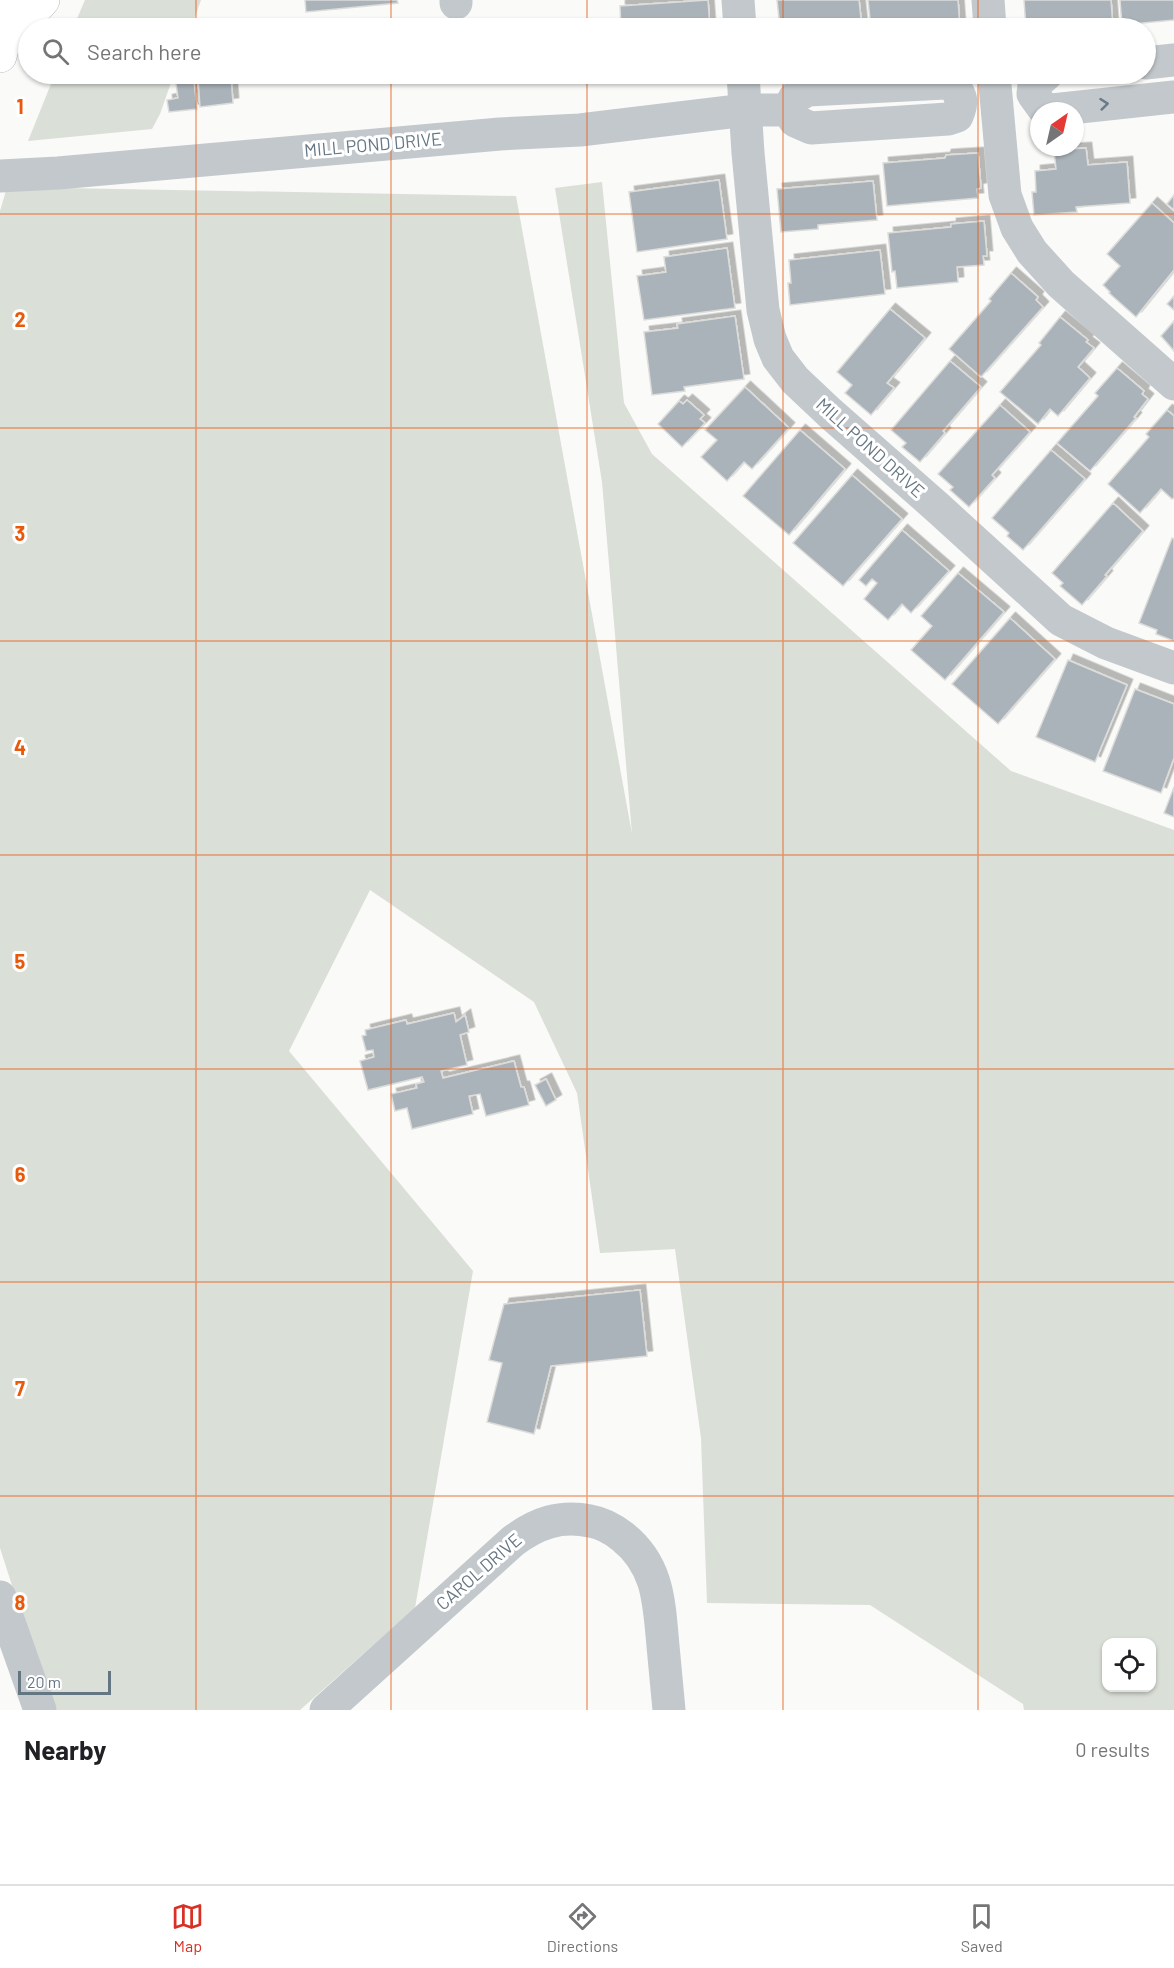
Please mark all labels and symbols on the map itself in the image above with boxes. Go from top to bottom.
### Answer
text: 1 [16,94,24,118]
one-way arrow [1100,99,1109,111]
north arrow [1030,102,1084,156]
street label: MILL POND DRIVE [303,127,443,161]
text: 2 [14,307,26,331]
street label: MILL POND DRIVE [812,393,929,502]
text: 3 [15,521,25,545]
text: 4 [14,735,26,759]
text: 5 [15,949,26,973]
text: 6 [15,1162,26,1186]
text: 7 [15,1376,25,1400]
street label: CAROL DRIVE [431,1528,526,1614]
text: 8 [15,1590,26,1614]
scale bar [18,1668,111,1696]

